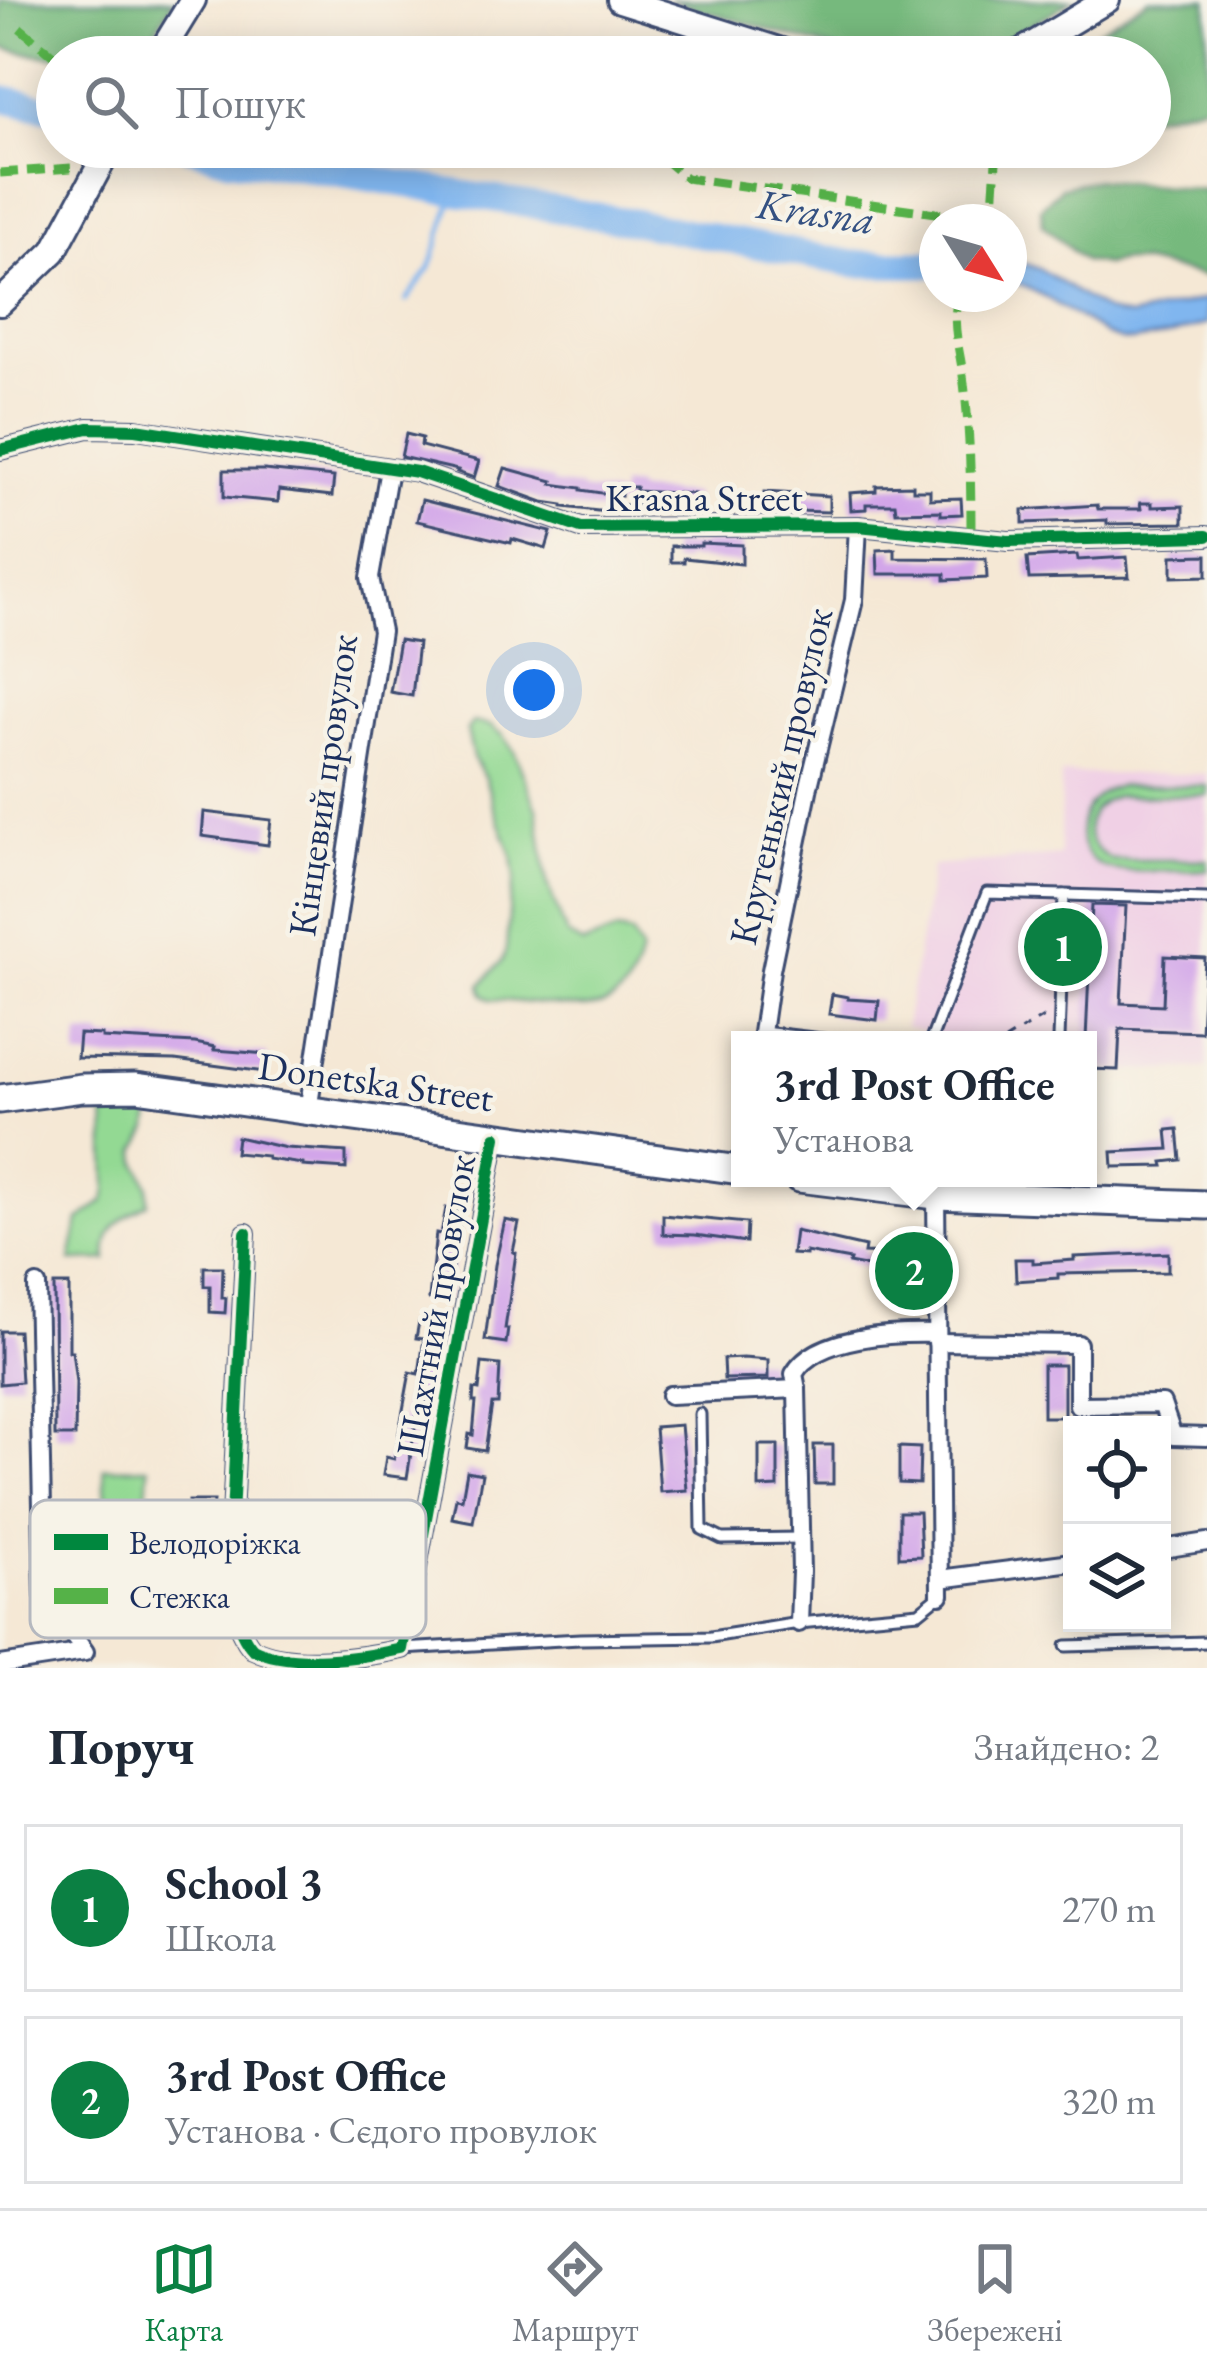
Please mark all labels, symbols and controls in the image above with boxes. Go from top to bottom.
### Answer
search box [36,36,1171,168]
icon: search [78,69,144,135]
text: Пошук [174,73,306,131]
water label: Krasna [752,176,878,247]
north arrow [919,204,1027,312]
street label: Krasna Street [605,472,803,523]
street label: Крутенький провулок [717,602,844,950]
street label: Кінцевий провулок [276,630,369,939]
your location [504,660,564,720]
pin: 1 [1024,902,1102,992]
popup [731,1031,1097,1187]
street label: Donetska Street [255,1040,497,1123]
text: 3rd Post Office [773,1055,1055,1113]
text: Установа [773,1113,913,1164]
street label: Шахтний провулок [384,1150,487,1460]
pin: 2 [875,1226,953,1316]
map controls [1063,1416,1171,1632]
button: locate [1063,1416,1171,1524]
legend [30,1500,426,1638]
text: Велодоріжка [129,1521,302,1564]
button: layers [1063,1524,1171,1632]
text: Стежка [129,1575,231,1618]
text: Поруч [48,1713,194,1779]
text: Знайдено: 2 [974,1721,1159,1772]
text: School 3 [165,1854,323,1912]
text: 1 [80,1883,100,1934]
text: 270 m [1062,1883,1156,1934]
text: Школа [165,1912,276,1963]
text: 3rd Post Office [165,2046,446,2104]
text: 2 [80,2075,100,2126]
text: 320 m [1062,2075,1156,2126]
text: Установа · Сєдого провулок [165,2104,597,2155]
tab: Карта [144,2236,223,2351]
tab: Маршрут [512,2236,638,2351]
tab: Збережені [927,2236,1063,2351]

